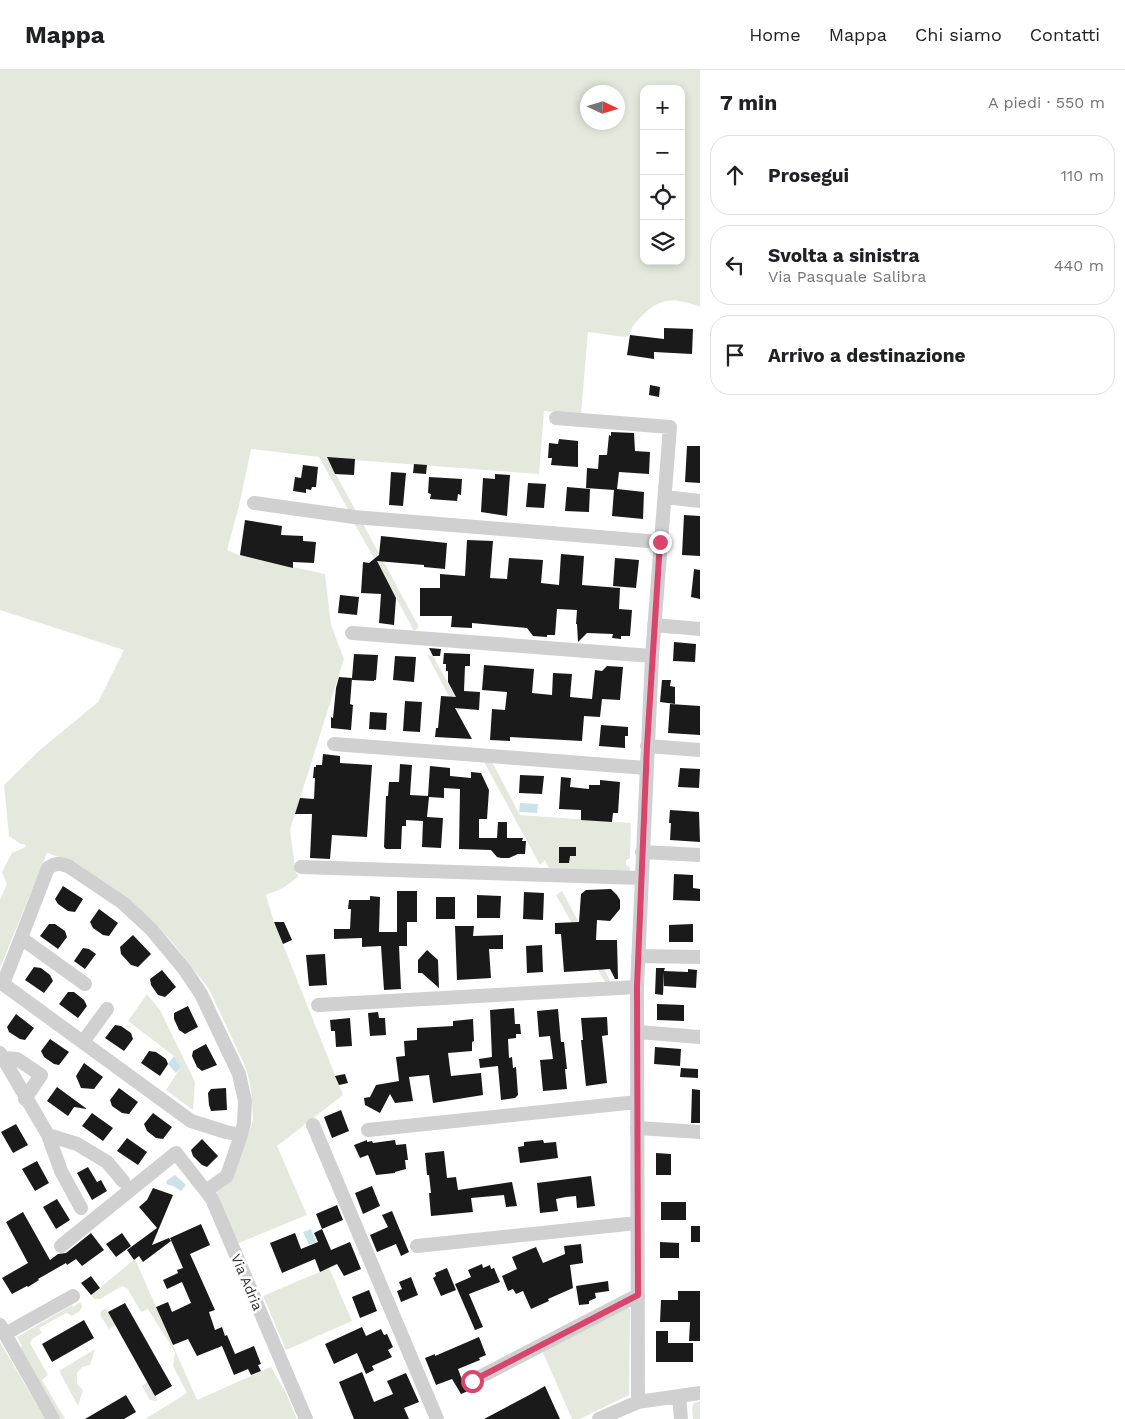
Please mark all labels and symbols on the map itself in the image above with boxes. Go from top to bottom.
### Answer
north arrow [580,85,625,130]
route end [649,531,672,554]
street label: Via Adria [228,1251,266,1313]
route start [461,1370,484,1393]

